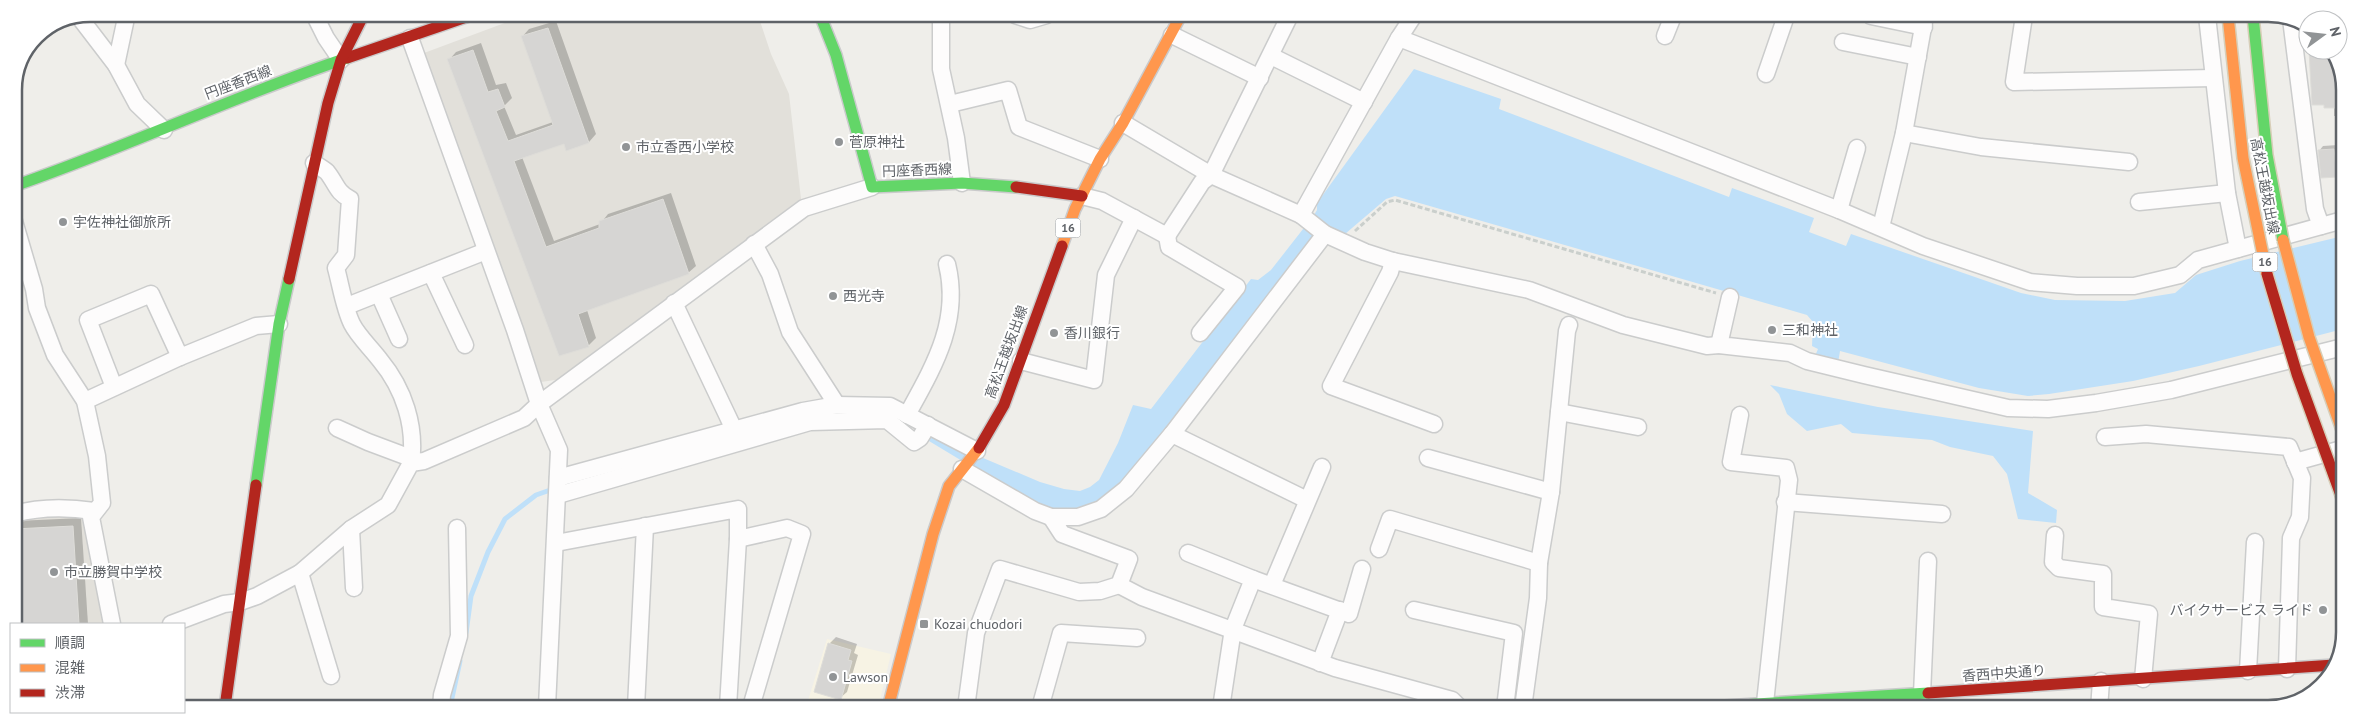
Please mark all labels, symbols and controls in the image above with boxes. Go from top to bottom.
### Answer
north arrow [2298,10,2348,60]
text: N [2326,25,2345,38]
street label: 円座香西線 [202,61,274,103]
place label: 菅原神社 [849,133,905,151]
marker: 菅原神社 [833,136,845,148]
street label: 高松王越坂出線 [2247,136,2283,236]
place label: 市立香西小学校 [636,138,734,156]
marker: 市立香西小学校 [620,141,632,153]
street label: 円座香西線 [882,160,952,180]
place label: 宇佐神社御旅所 [73,213,171,231]
marker: 宇佐神社御旅所 [57,216,69,228]
road number: 16 [1056,218,1080,238]
road number: 16 [2252,252,2278,272]
place label: 西光寺 [843,287,885,305]
marker: 西光寺 [827,290,839,302]
street label: 高松王越坂出線 [981,303,1031,401]
place label: 三和神社 [1782,321,1838,339]
place label: 香川銀行 [1064,324,1120,342]
marker: 三和神社 [1766,324,1778,336]
marker: 香川銀行 [1048,327,1060,339]
place label: 市立勝賀中学校 [64,563,162,581]
marker: 市立勝賀中学校 [48,566,60,578]
place label: バイクサービス ライド [2170,601,2313,619]
marker: バイクサービス ライド [2317,604,2329,616]
place label: Kozai chuodori [934,615,1022,633]
marker: Kozai chuodori [918,618,930,630]
legend [10,623,185,713]
text: 順調 [55,633,85,652]
text: 混雑 [55,658,85,677]
street label: 香西中央通り [1961,661,2047,685]
place label: Lawson [843,668,888,686]
marker: Lawson [827,671,839,683]
text: 渋滞 [55,683,85,702]

